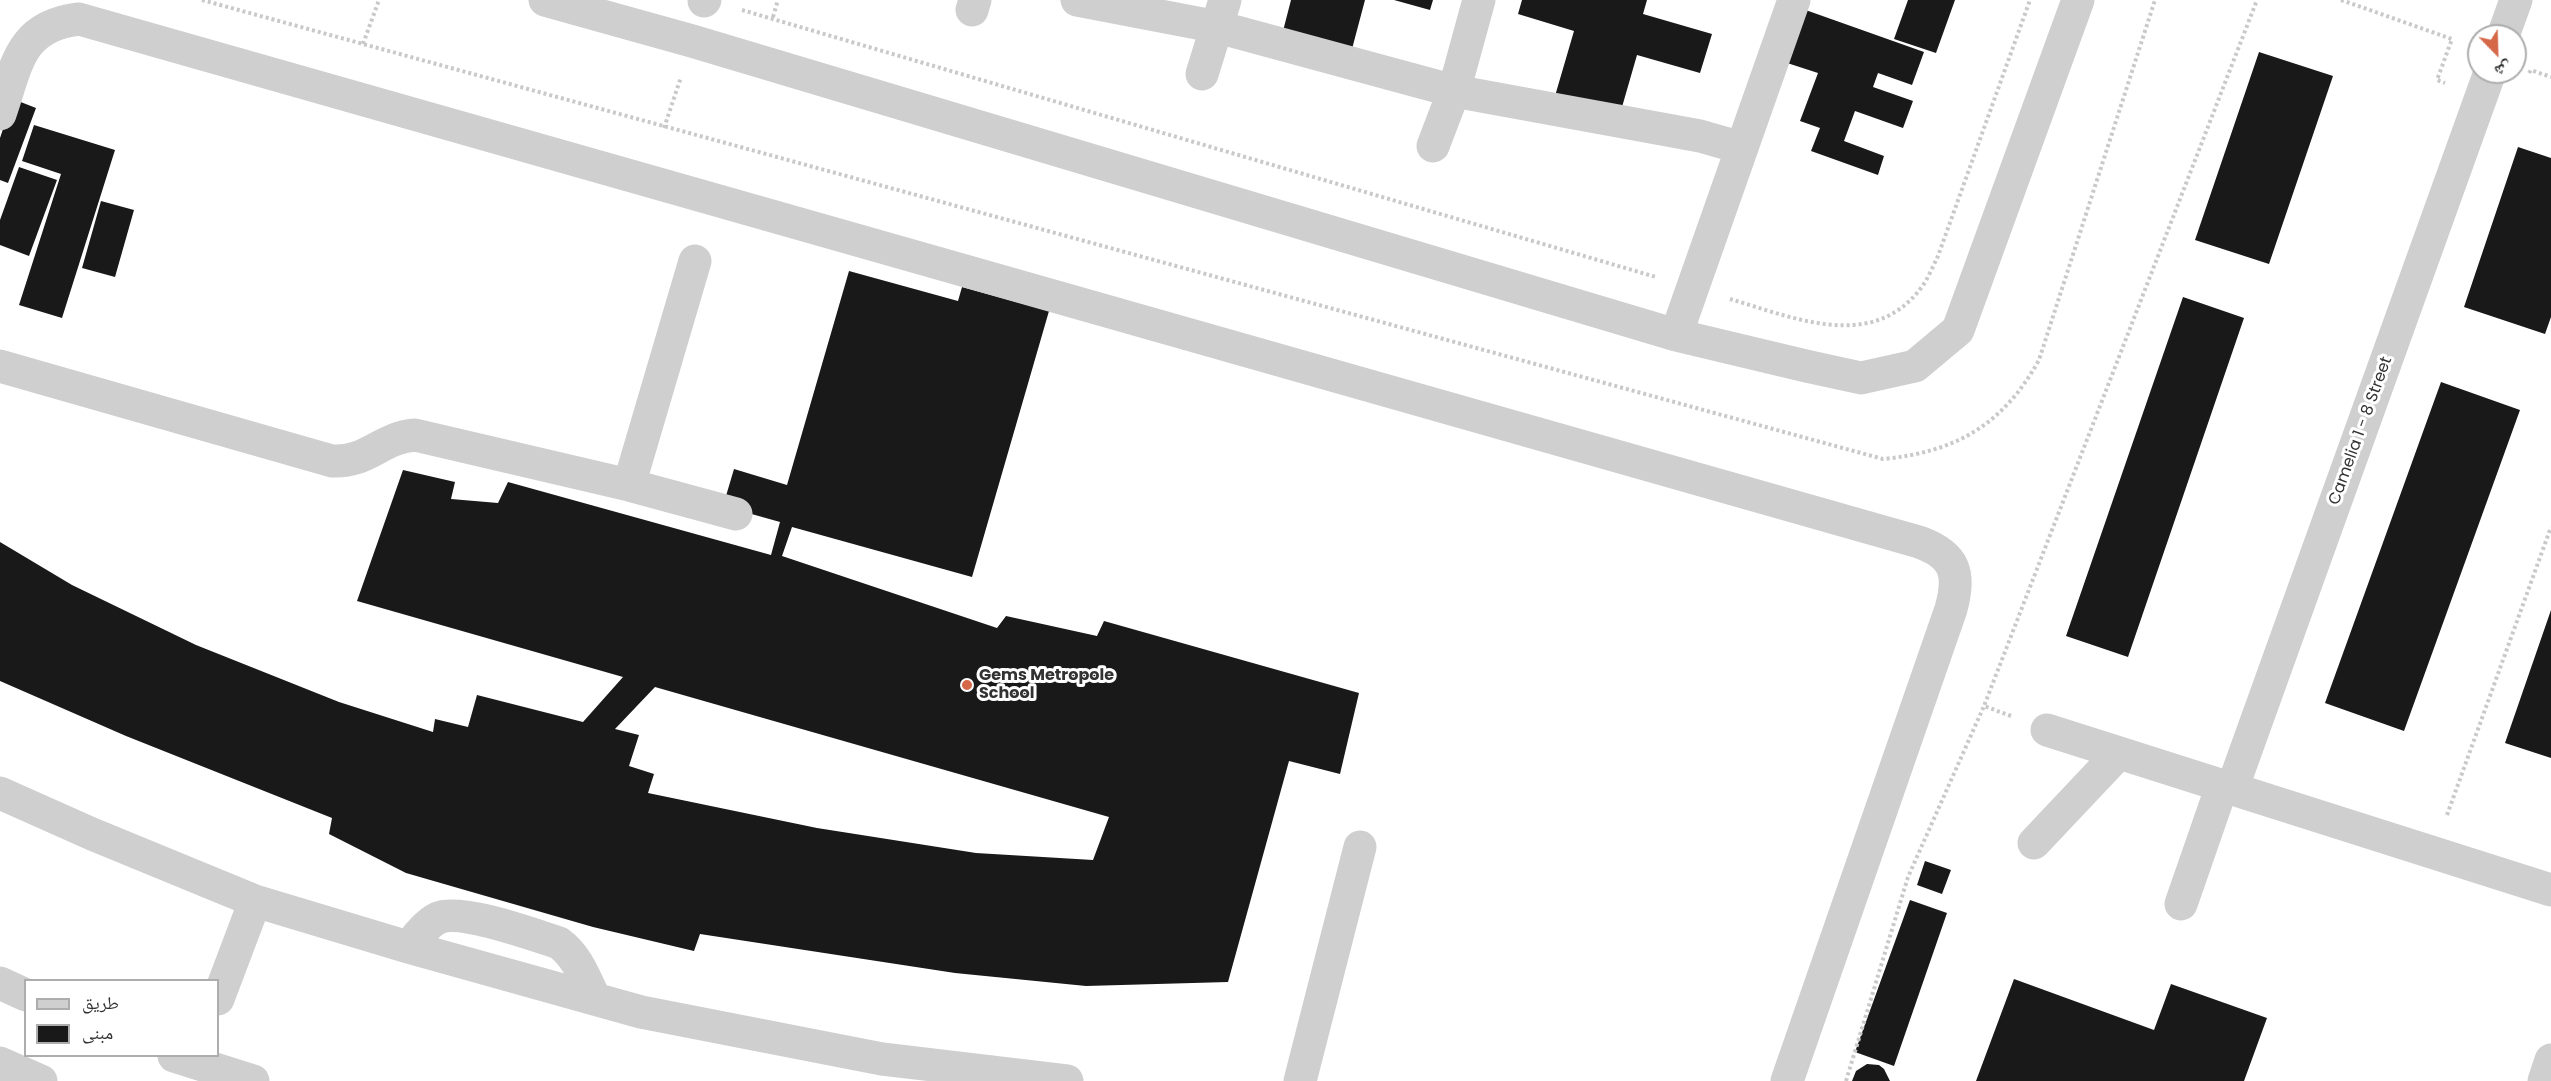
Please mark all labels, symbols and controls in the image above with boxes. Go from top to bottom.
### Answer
north arrow [2467,24,2527,84]
text: ش [2491,55,2516,83]
street label: Camelia 1 - 8 Street [2325,354,2397,508]
place label: Gems Metropole School [979,666,1114,704]
marker: Gems Metropole School [960,678,974,692]
legend [24,979,219,1057]
text: طريق [82,990,119,1015]
text: مبنى [82,1020,113,1045]

